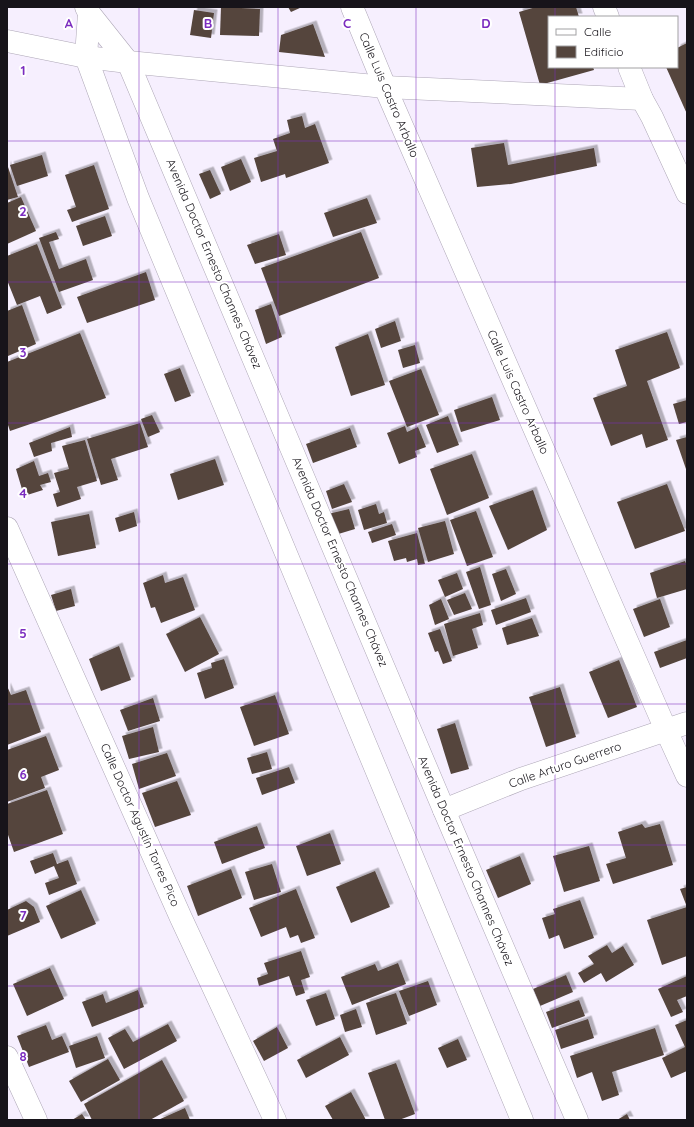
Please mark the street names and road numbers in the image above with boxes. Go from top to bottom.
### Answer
street label: Calle Luis Castro Arballo [356,30,423,160]
street label: Avenida Doctor Ernesto Channes Chávez [163,157,266,371]
street label: Calle Luis Castro Arballo [484,327,553,456]
street label: Avenida Doctor Ernesto Channes Chávez [289,455,392,669]
street label: Calle Arturo Guerrero [507,738,623,791]
street label: Calle Doctor Agustín Torres Pico [98,741,183,909]
street label: Avenida Doctor Ernesto Channes Chávez [415,754,518,968]

